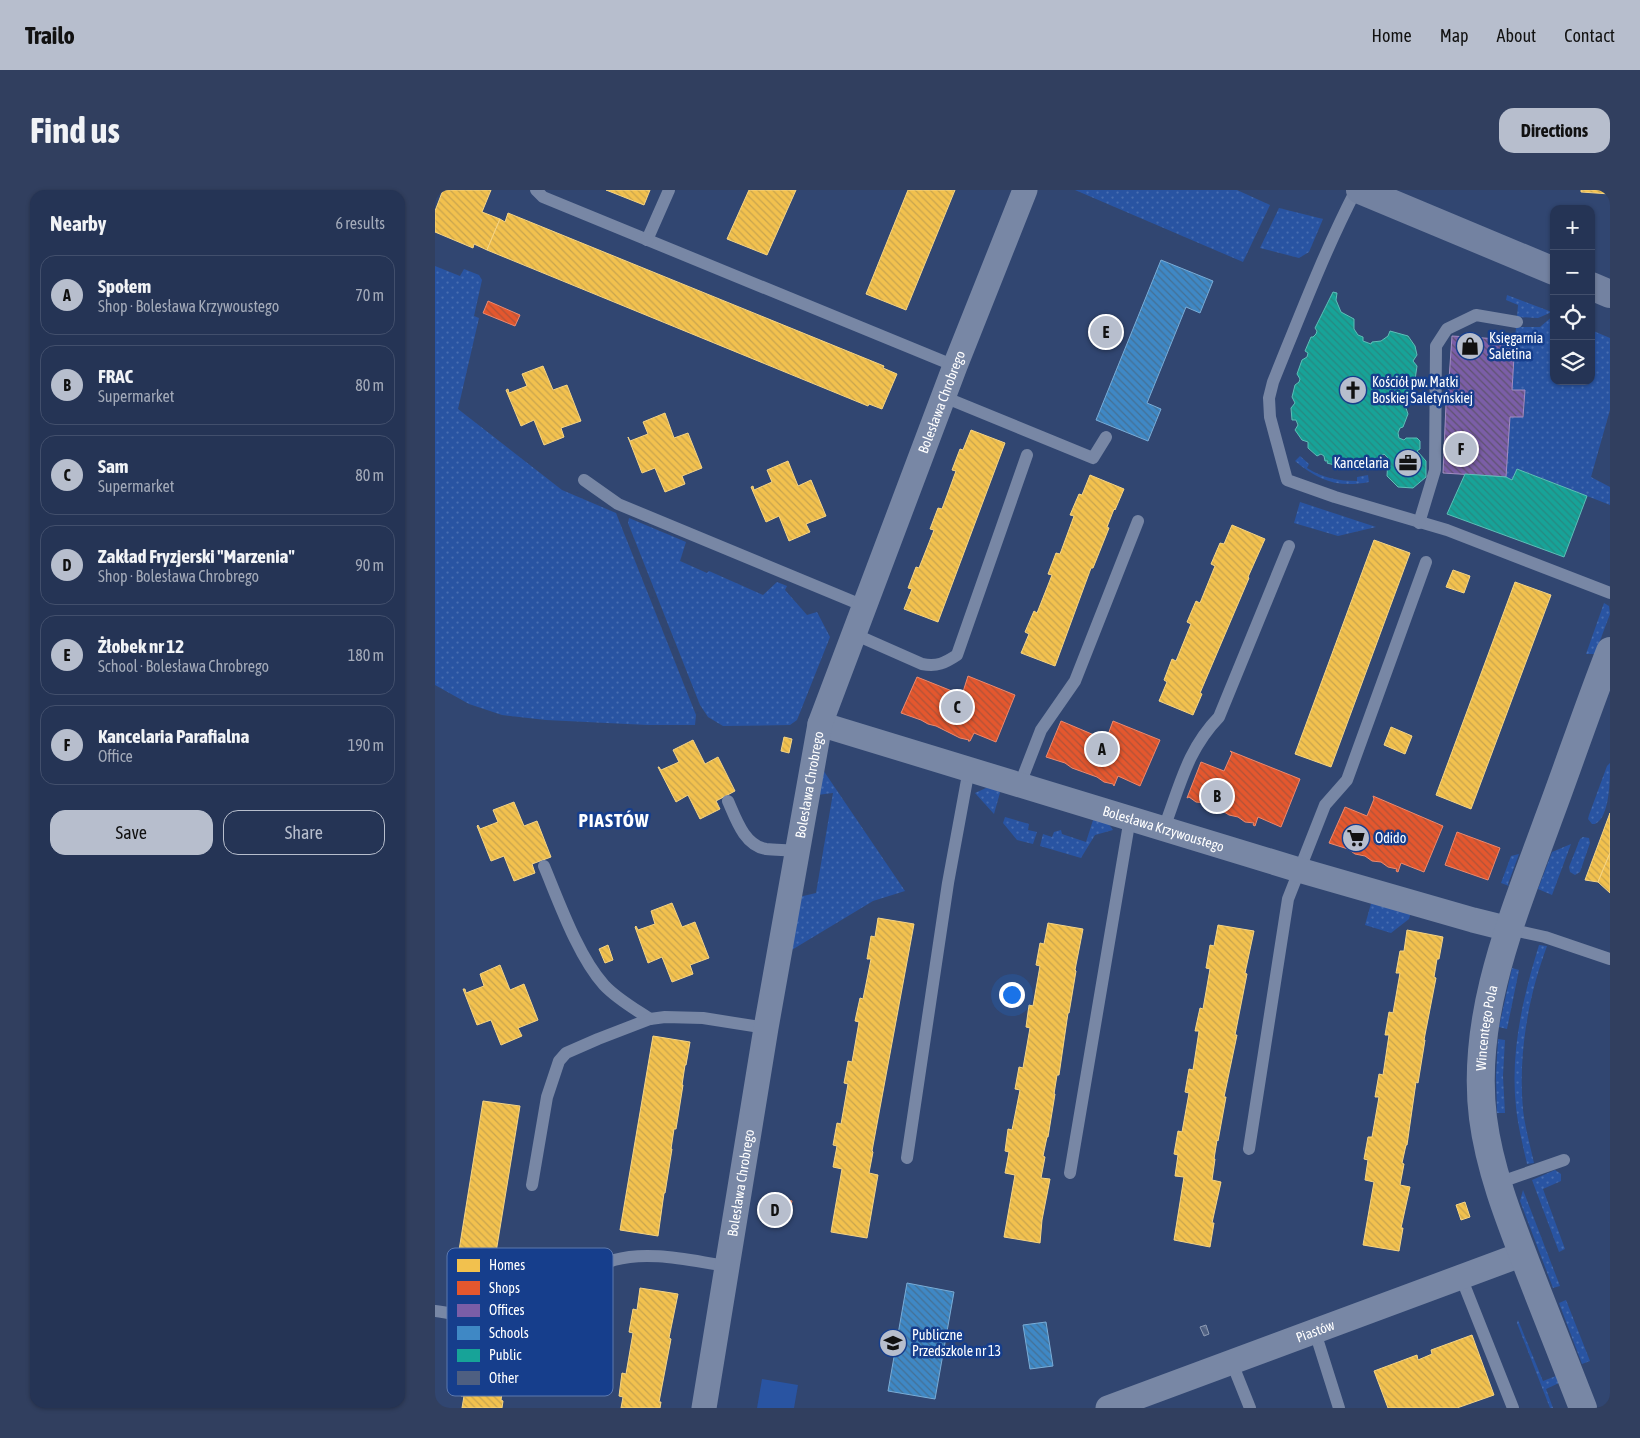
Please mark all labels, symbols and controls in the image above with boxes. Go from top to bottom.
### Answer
text: Trailo [25,22,75,49]
text: Home [1372,25,1412,46]
text: Map [1440,25,1469,46]
text: About [1497,25,1536,46]
text: Contact [1564,25,1615,46]
button: Directions [1499,108,1610,153]
text: Find us [30,110,120,150]
map controls [1550,205,1595,385]
button: + [1550,205,1595,250]
text: Nearby [50,211,106,235]
text: 6 results [335,214,385,232]
button: − [1550,250,1595,295]
text: Społem [98,275,151,297]
text: A [63,286,71,304]
text: 70 m [355,286,384,304]
button: locate [1550,295,1595,340]
text: Shop · Bolesława Krzywoustego [98,297,279,315]
pin: E [1090,313,1122,351]
place label: Księgarnia Saletina [1489,330,1543,362]
shop icon: Księgarnia Saletina [1455,331,1485,361]
button: layers [1550,340,1595,385]
street label: Bolesława Chrobrego [915,348,968,455]
text: FRAC [98,365,133,387]
place label: Kościół pw. Matki Boskiej Saletyńskiej [1372,374,1473,406]
church icon: Kościół pw. Matki Boskiej Saletyńskiej [1338,375,1368,405]
text: B [63,376,71,394]
text: 80 m [355,376,384,394]
text: Supermarket [98,387,174,405]
pin: F [1445,430,1477,468]
office icon: Kancelaria [1393,448,1423,478]
text: Sam [98,455,129,477]
place label: Kancelaria [1334,455,1389,471]
text: C [63,466,71,484]
text: 80 m [355,466,384,484]
text: Supermarket [98,477,174,495]
text: Zakład Fryzjerski "Marzenia" [98,545,295,567]
text: D [63,556,71,574]
text: 90 m [355,556,384,574]
text: Shop · Bolesława Chrobrego [98,567,259,585]
text: Żłobek nr 12 [98,635,184,657]
text: E [64,646,70,664]
text: 180 m [348,646,384,664]
text: School · Bolesława Chrobrego [98,657,269,675]
pin: C [941,688,973,726]
text: Kancelaria Parafialna [98,725,249,747]
street label: Bolesława Chrobrego [792,730,827,840]
pin: A [1086,730,1118,768]
text: F [64,736,70,754]
text: 190 m [348,736,384,754]
text: Office [98,747,133,765]
pin: B [1201,777,1233,815]
street label: Bolesława Krzywoustego [1101,803,1226,855]
district label: PIASTÓW [578,809,650,831]
button: Save [50,810,213,855]
button: Share [223,810,385,855]
supermarket icon: Odido [1341,823,1371,853]
place label: Odido [1375,830,1406,846]
your location [999,982,1025,1008]
street label: Wincentego Pola [1473,983,1501,1071]
street label: Bolesława Chrobrego [724,1128,757,1238]
pin: D [759,1191,791,1229]
legend [447,1248,613,1396]
text: Homes [489,1257,525,1273]
text: Shops [489,1280,520,1296]
text: Offices [489,1302,525,1318]
street label: Piastów [1294,1316,1337,1346]
text: Schools [489,1325,529,1341]
place label: Publiczne Przedszkole nr 13 [912,1327,1001,1359]
school or university icon: Publiczne Przedszkole nr 13 [878,1328,908,1358]
text: Public [489,1347,522,1363]
text: Other [489,1370,519,1386]

